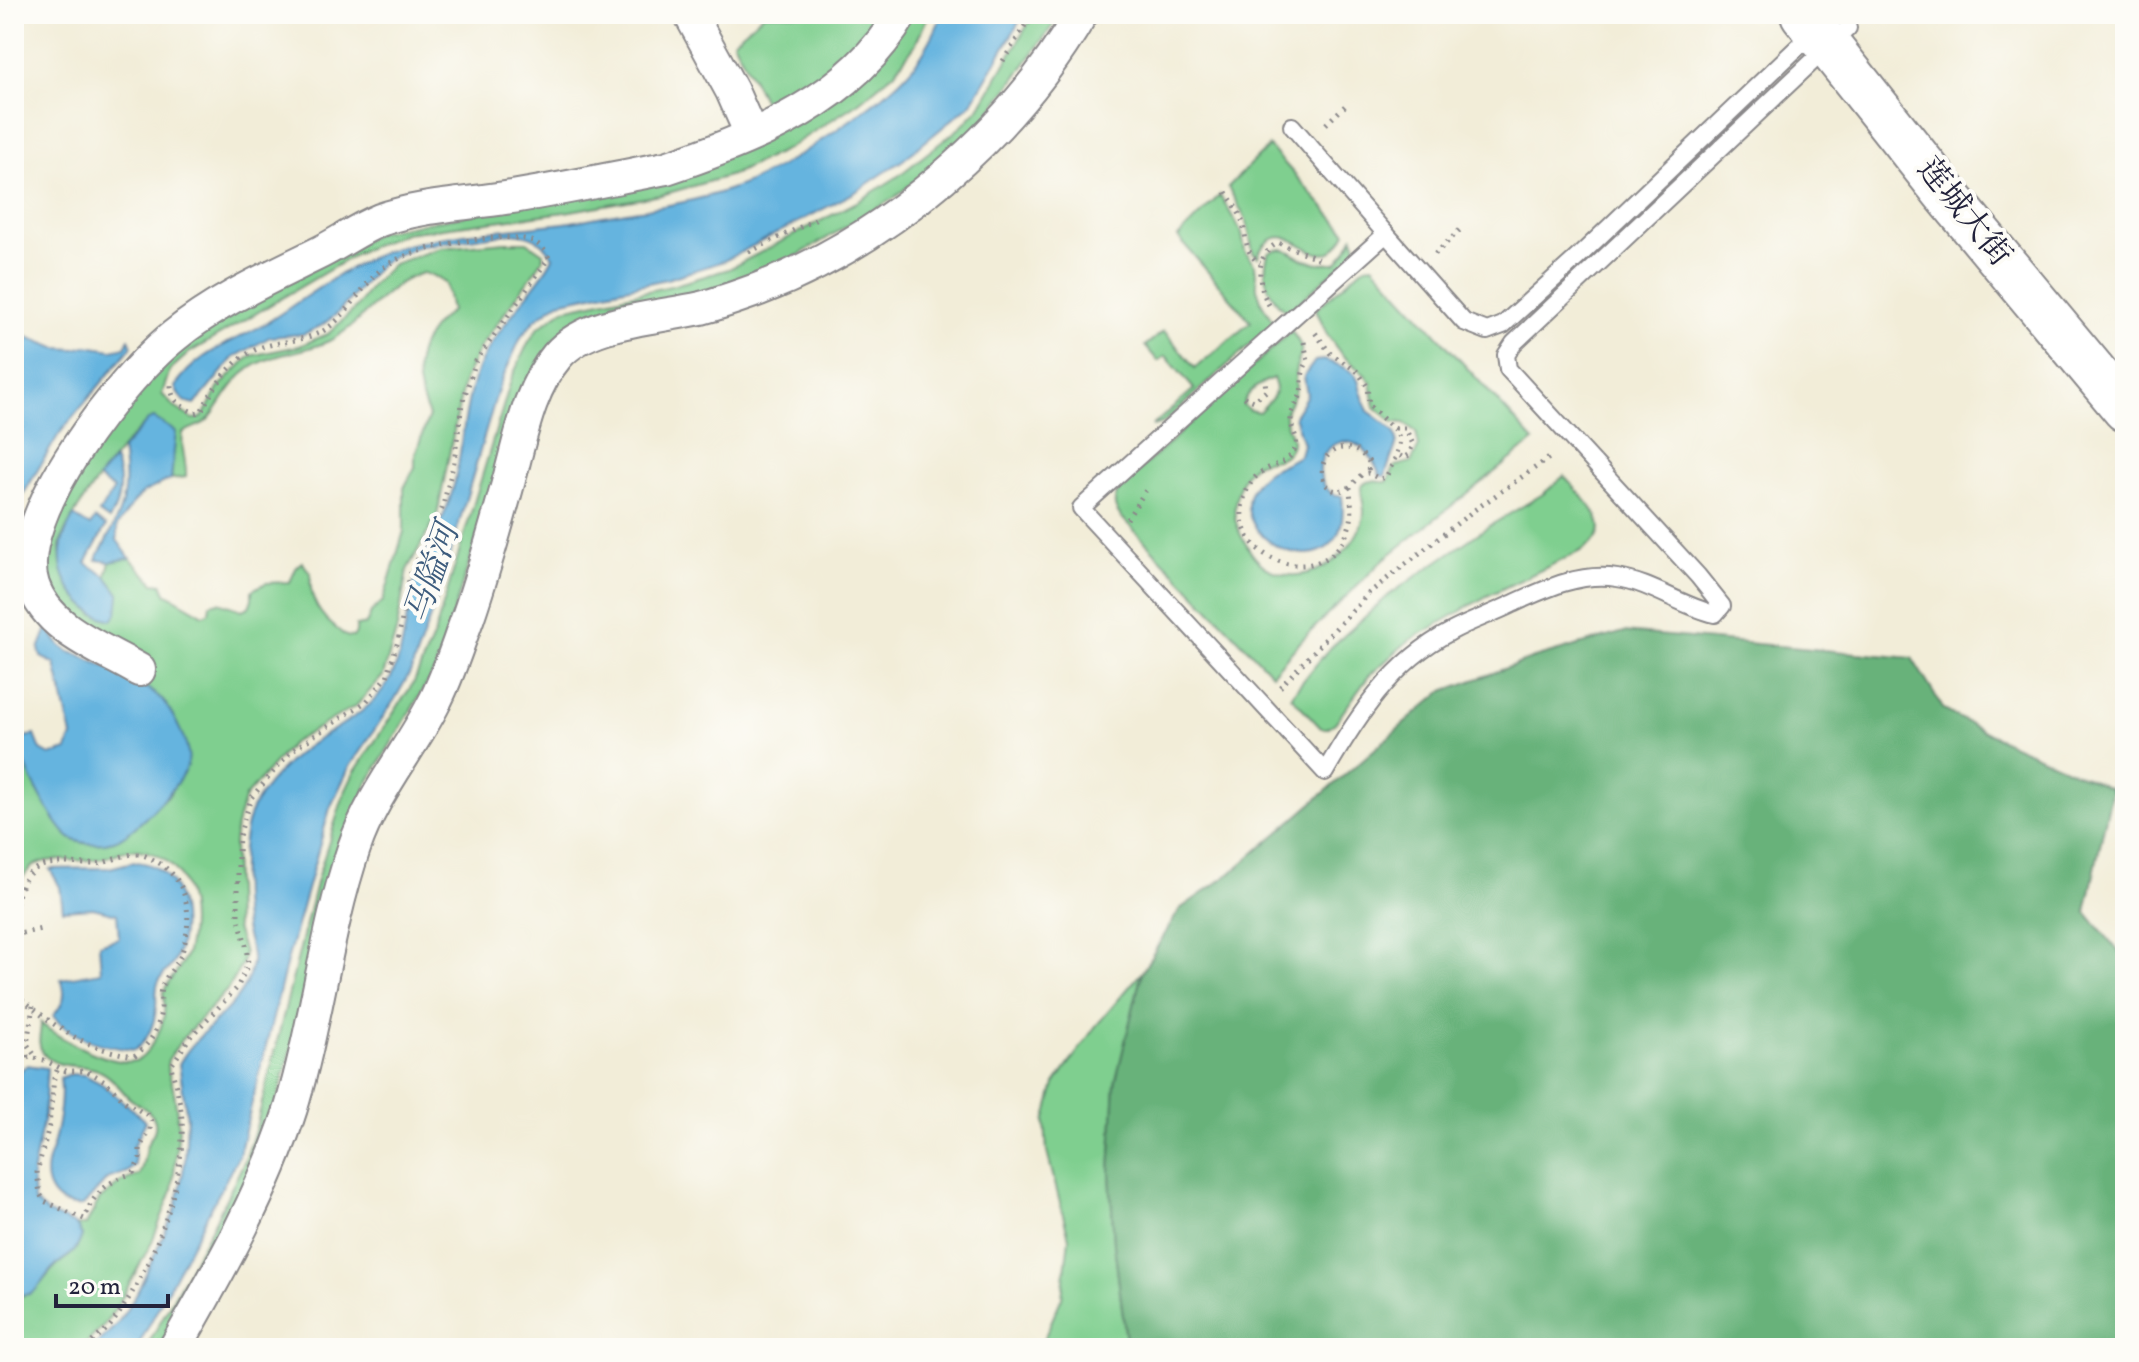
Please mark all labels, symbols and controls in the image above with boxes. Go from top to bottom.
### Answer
street label: 莲城大街 [1906,149,2020,277]
water label: 马隘河 [395,512,475,630]
scale bar [56,1258,168,1308]
text: 20 m [68,1271,121,1305]

